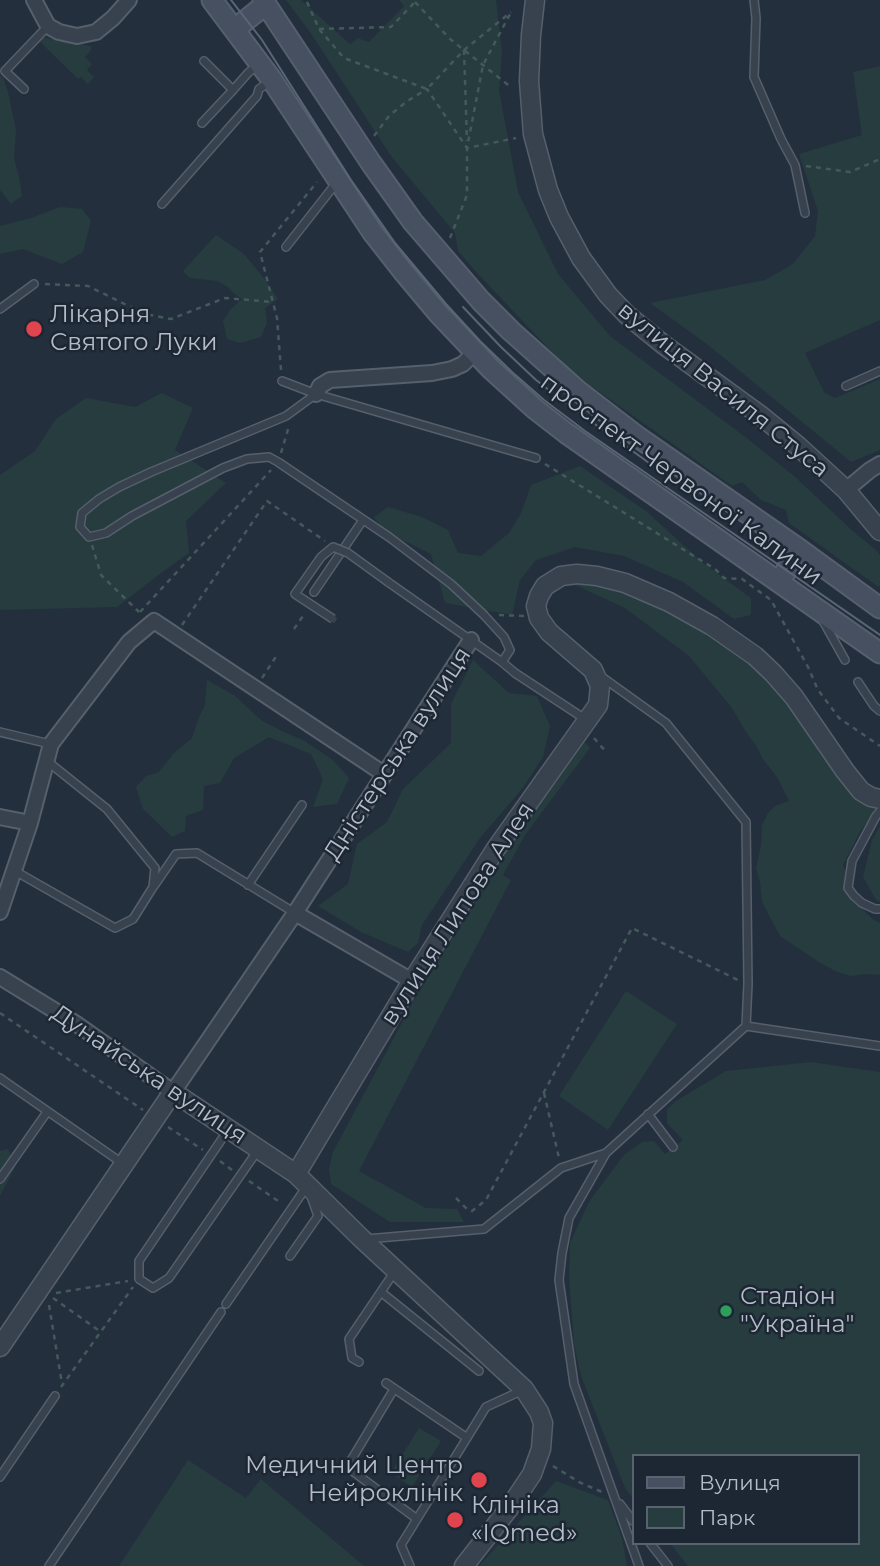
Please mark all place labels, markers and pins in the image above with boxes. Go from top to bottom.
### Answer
place label: Лікарня Святого Луки [50,301,217,357]
marker: Лікарня Святого Луки [24,319,44,339]
place label: Стадіон "Україна" [740,1283,854,1339]
marker: Стадіон "Україна" [718,1303,734,1319]
place label: Медичний Центр Нейроклінік [245,1452,463,1508]
marker: Медичний Центр Нейроклінік [469,1470,489,1490]
place label: Клініка «IQmed» [471,1492,578,1548]
marker: Клініка «IQmed» [445,1510,465,1530]

